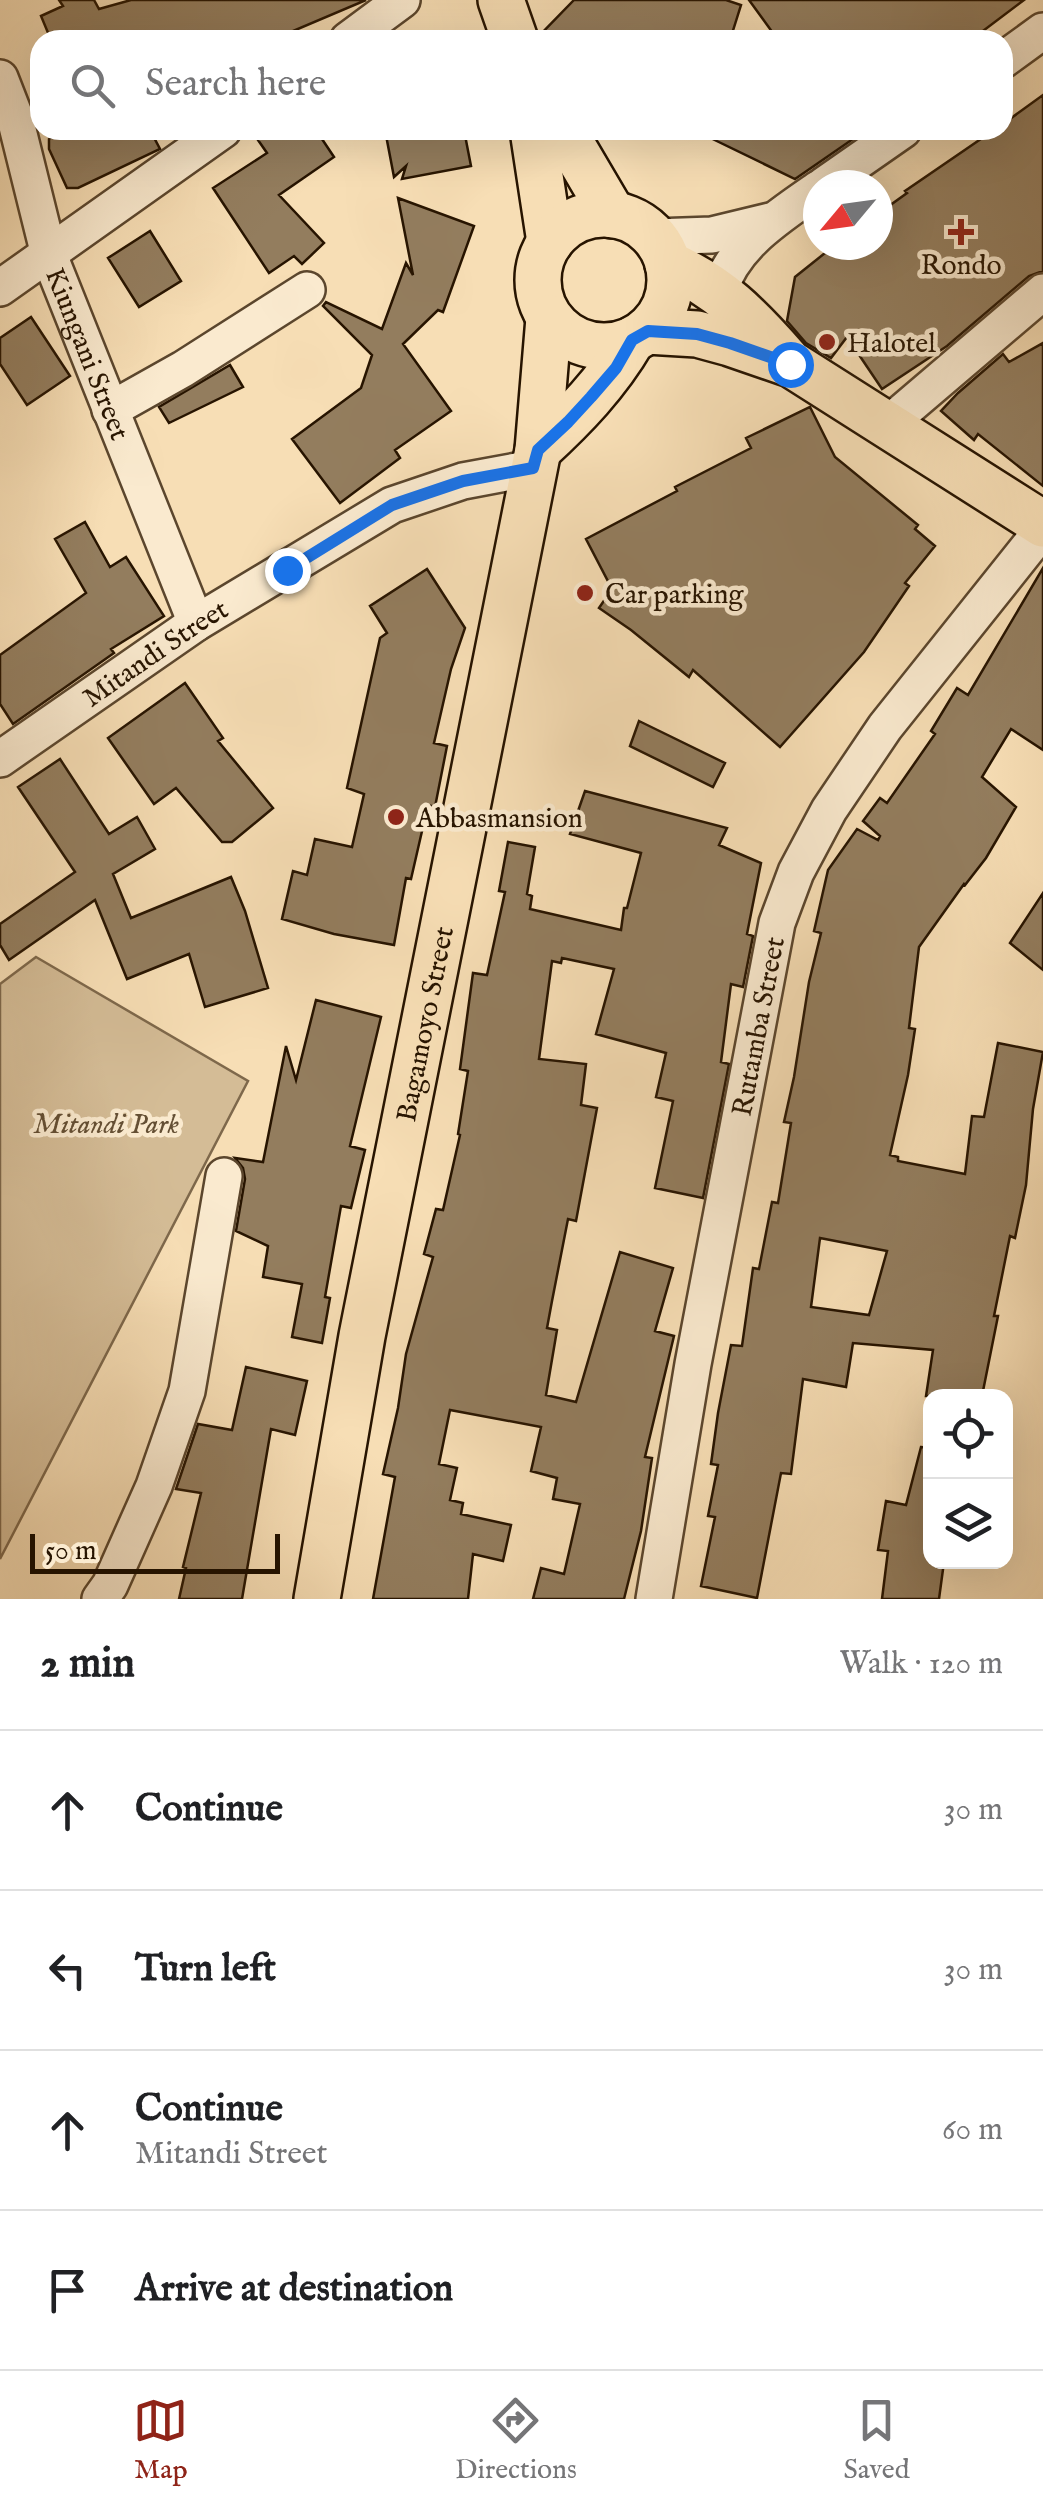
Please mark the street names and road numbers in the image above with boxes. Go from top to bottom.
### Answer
street label: Kiungani Street [36,263,136,446]
street label: Mitandi Street [77,593,236,716]
street label: Bagamoyo Street [390,923,463,1125]
street label: Rutamba Street [726,934,794,1119]

